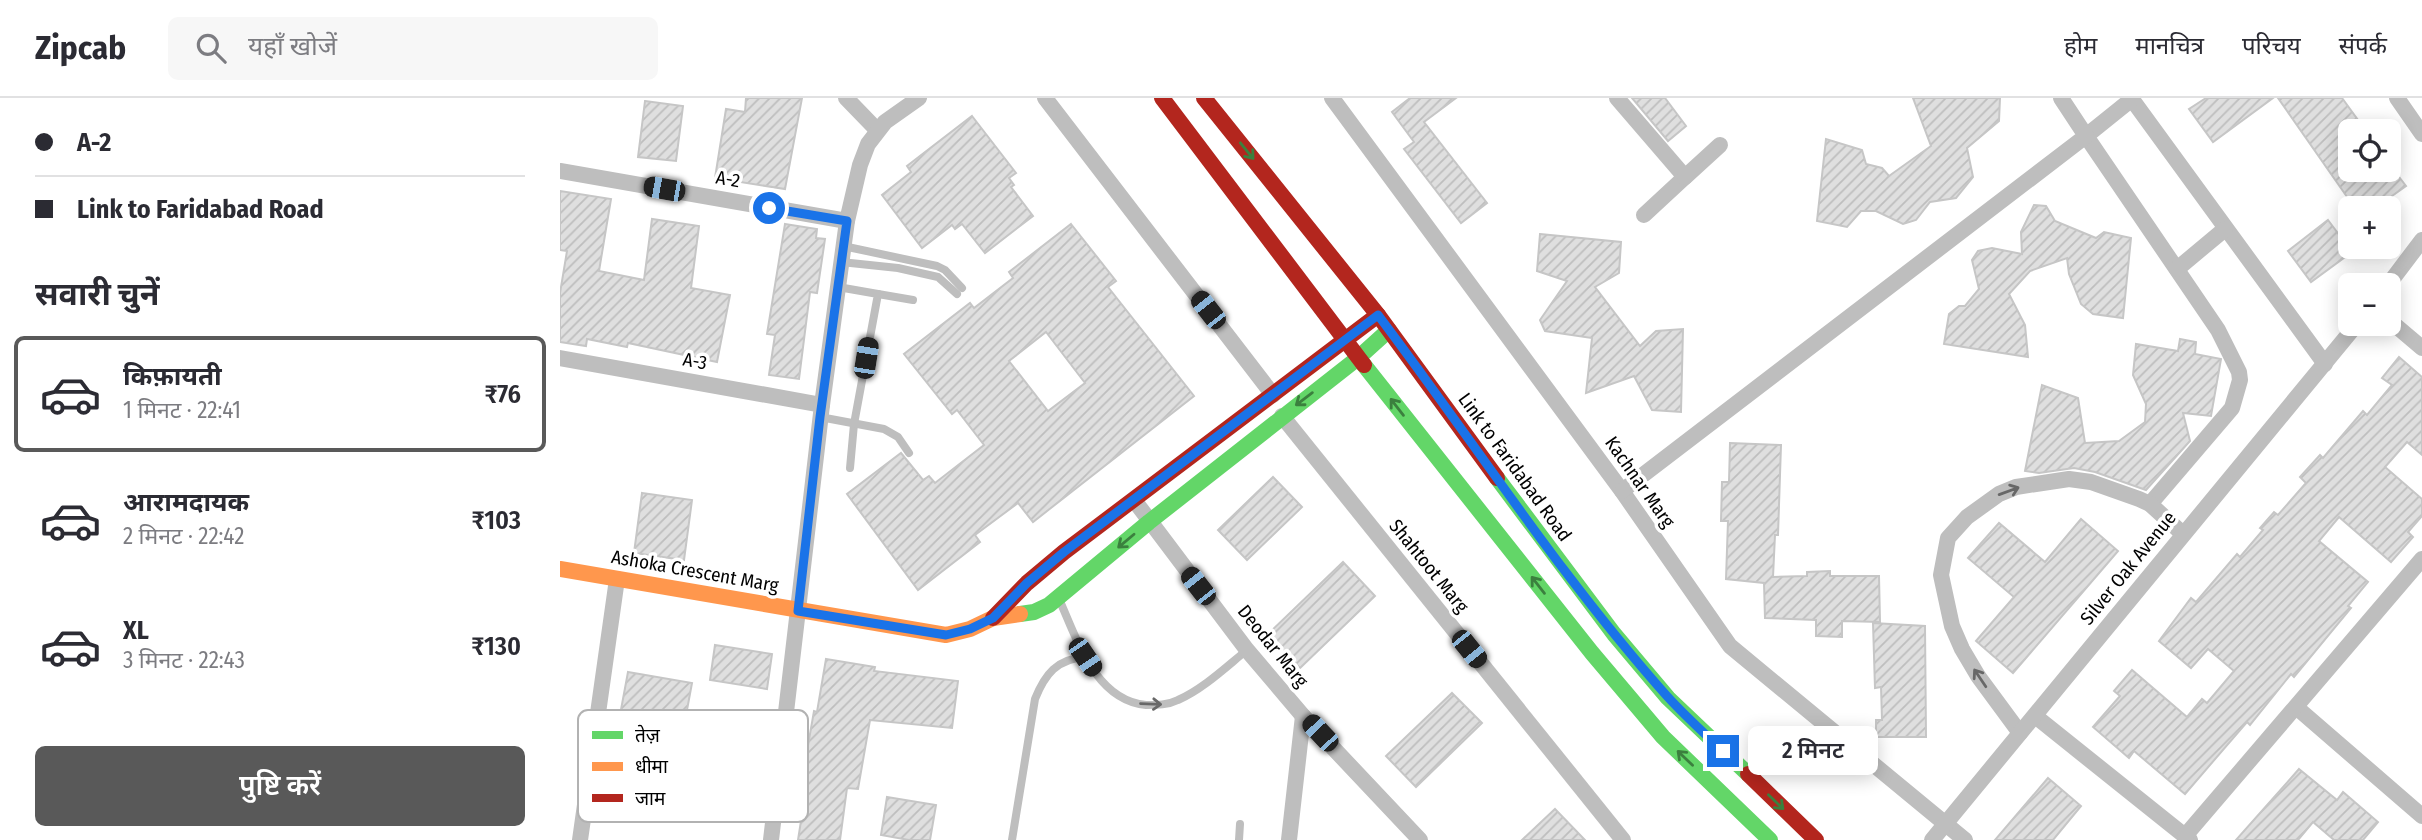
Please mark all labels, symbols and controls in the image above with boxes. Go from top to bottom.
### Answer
search box [168,17,658,80]
text: Zipcab [35,28,126,68]
icon: search [192,29,230,67]
text: यहाँ खोजें [248,31,337,62]
text: होम [2064,32,2097,60]
text: मानचित्र [2135,32,2204,60]
text: परिचय [2242,32,2301,60]
text: संपर्क [2339,32,2387,60]
map controls [2338,119,2401,336]
button: locate [2338,119,2401,182]
text: A-2 [77,127,111,158]
one-way arrow [1239,142,1255,160]
street label: A-2 [714,166,742,192]
car [642,175,687,203]
route start [753,192,785,224]
text: Link to Faridabad Road [77,194,324,225]
button: + [2338,196,2401,259]
button: − [2338,273,2401,336]
text: सवारी चुनें [35,275,159,313]
car [1187,287,1230,333]
car [853,336,880,380]
street label: A-3 [681,348,709,374]
text: किफ़ायती [123,361,222,392]
icon: car [39,363,102,426]
text: ₹76 [484,379,521,410]
street label: Link to Faridabad Road [1453,388,1577,546]
one-way arrow [1295,392,1314,407]
text: 1 मिनट · 22:41 [123,396,241,424]
one-way arrow [1390,398,1405,416]
street label: Kachnar Marg [1600,432,1680,532]
one-way arrow [1998,484,2019,496]
text: आरामदायक [123,487,249,518]
icon: car [39,489,102,552]
text: ₹103 [472,505,521,536]
street label: Silver Oak Avenue [2075,507,2181,629]
street label: Shahtoot Marg [1384,515,1474,617]
text: 2 मिनट · 22:42 [123,522,244,550]
one-way arrow [1118,533,1136,549]
street label: Ashoka Crescent Marg [610,545,780,597]
car [1177,563,1220,609]
one-way arrow [1531,577,1546,595]
street label: Deodar Marg [1233,600,1313,692]
icon: car [39,615,102,678]
text: XL [123,615,149,646]
car [1448,626,1491,672]
text: ₹130 [471,631,521,662]
car [1065,634,1106,680]
text: 3 मिनट · 22:43 [123,646,245,674]
one-way arrow [1973,669,1987,688]
one-way arrow [1139,697,1162,711]
legend [578,710,808,822]
car [1298,710,1343,756]
text: तेज़ [635,724,661,747]
callout: 2 मिनट [1748,726,1877,776]
route end [1707,735,1739,767]
text: 2 मिनट [1782,736,1844,764]
button: पुष्टि करें [35,746,525,826]
one-way arrow [1677,750,1694,767]
text: धीमा [635,755,669,778]
text: जाम [635,787,666,810]
one-way arrow [1767,793,1784,810]

